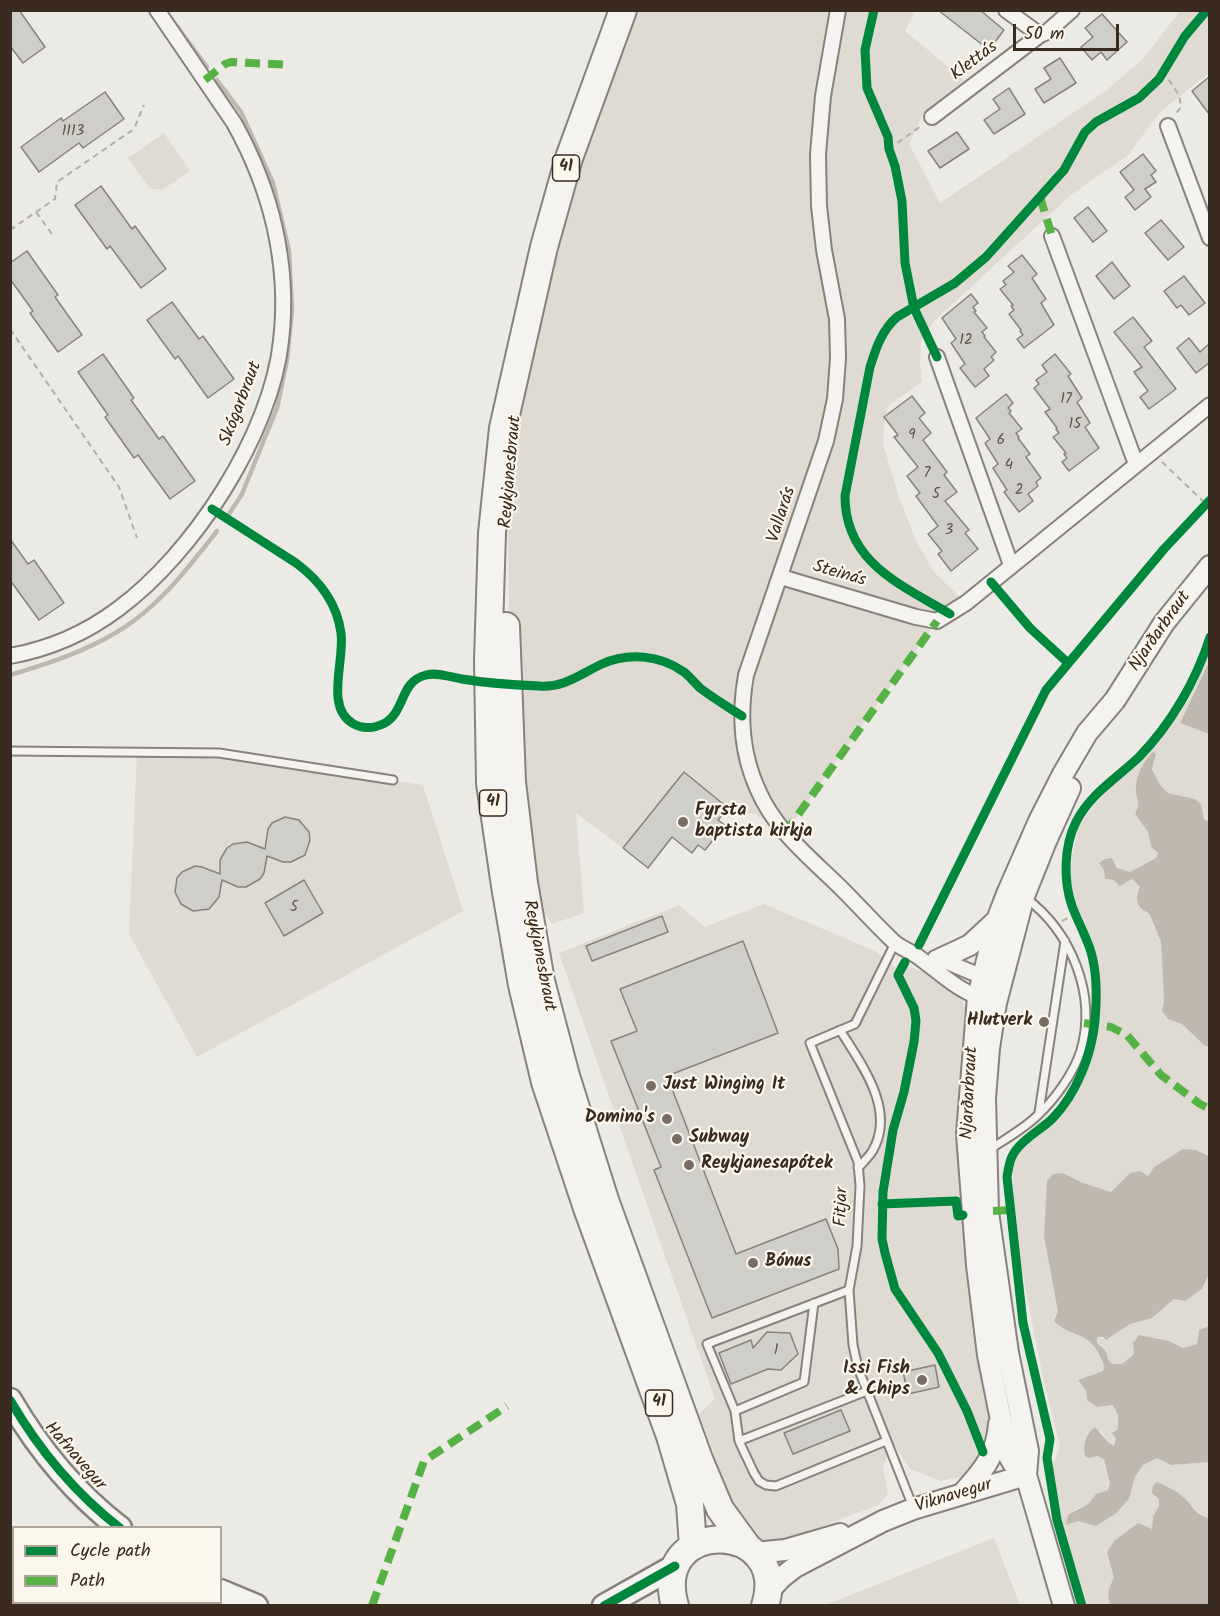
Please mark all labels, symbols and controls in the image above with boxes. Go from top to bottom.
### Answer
scale bar [1016,12,1122,50]
text: 50 m [1024,20,1064,49]
street label: Klettás [947,37,1003,87]
house number: 1113 [62,123,84,141]
road number: 41 [552,155,580,181]
house number: 12 [959,332,973,350]
street label: Skógarbraut [216,359,268,449]
house number: 17 [1060,391,1072,409]
street label: Reykjanesbraut [496,415,528,529]
house number: 15 [1069,416,1081,434]
house number: 9 [908,427,916,445]
house number: 6 [997,432,1005,450]
house number: 4 [1005,457,1013,475]
house number: 7 [924,465,930,483]
house number: 2 [1015,482,1023,500]
street label: Vallarás [764,484,802,546]
house number: 5 [932,486,940,504]
house number: 3 [945,522,953,540]
street label: Steinás [810,557,868,593]
street label: Njarðarbraut [1125,588,1197,676]
road number: 41 [480,790,506,816]
place label: Fyrsta baptista kirkja [695,801,812,844]
marker: Fyrsta baptista kirkja [676,815,690,829]
street label: Reykjanesbraut [517,898,559,1014]
house number: 5 [290,899,298,917]
place label: Hlutverk [967,1011,1032,1033]
marker: Hlutverk [1037,1015,1051,1029]
street label: Njarðarbraut [958,1046,984,1140]
place label: Just Winging It [663,1075,785,1097]
marker: Just Winging It [644,1079,658,1093]
place label: Domino's [585,1108,655,1130]
marker: Domino's [660,1112,674,1126]
place label: Subway [689,1128,749,1150]
marker: Subway [670,1132,684,1146]
place label: Reykjanesapótek [701,1154,833,1176]
marker: Reykjanesapótek [682,1158,696,1172]
street label: Fitjar [832,1187,854,1227]
place label: Bónus [765,1252,811,1274]
marker: Bónus [746,1256,760,1270]
house number: 1 [774,1342,778,1360]
place label: Issi Fish & Chips [843,1359,910,1402]
marker: Issi Fish & Chips [915,1373,929,1387]
road number: 41 [646,1390,672,1416]
street label: Hafnavegur [38,1418,110,1496]
street label: Viknavegur [913,1475,995,1519]
legend [12,1526,222,1604]
text: Cycle path [70,1537,151,1566]
text: Path [70,1567,105,1596]

